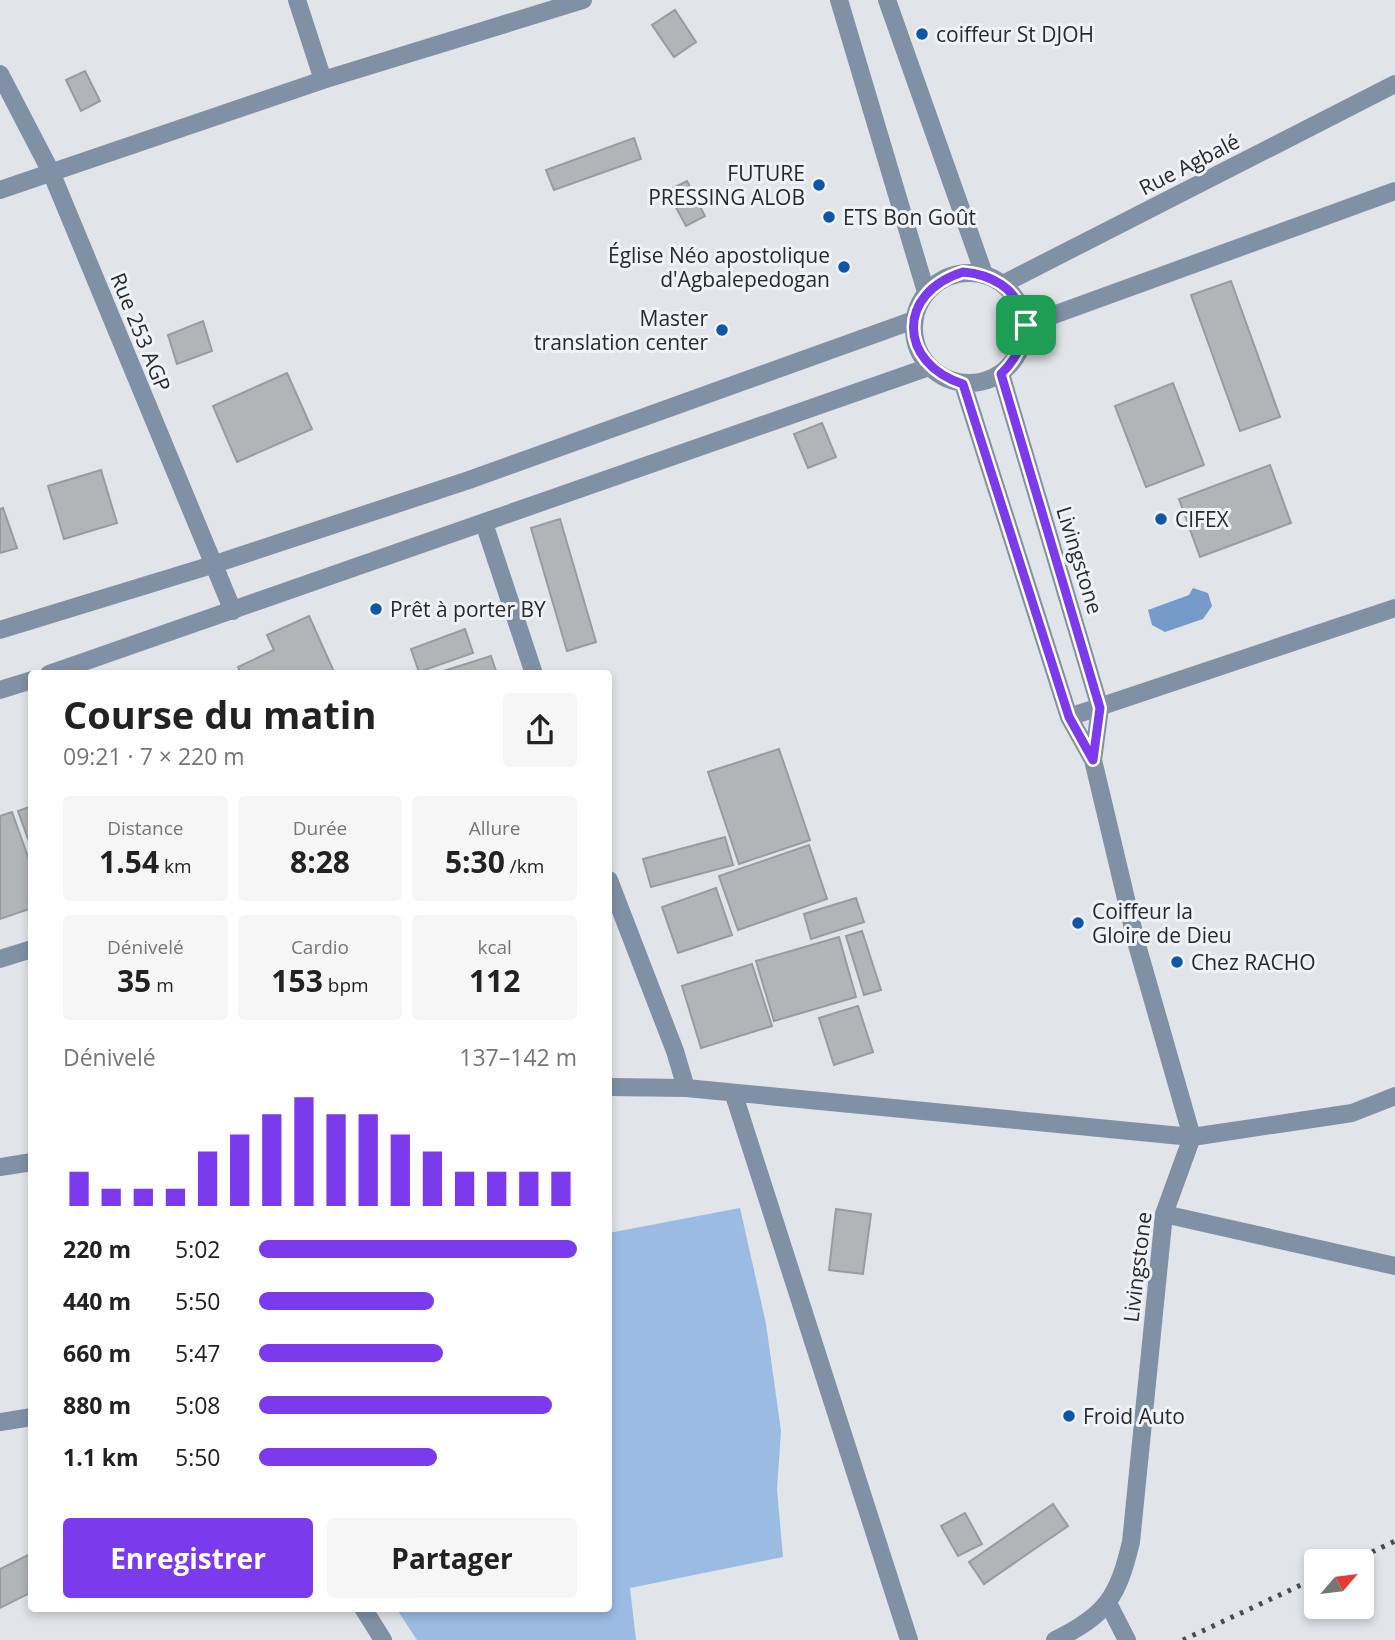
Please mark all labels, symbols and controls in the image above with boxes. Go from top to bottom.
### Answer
place label: coiffeur St DJOH [936,20,1094,48]
marker: coiffeur St DJOH [914,26,930,42]
street label: Rue Agbalé [1134,127,1244,201]
place label: FUTURE PRESSING ALOB [648,159,805,211]
marker: FUTURE PRESSING ALOB [811,177,827,193]
place label: ETS Bon Goût [843,203,976,231]
marker: ETS Bon Goût [821,209,837,225]
place label: Église Néo apostolique d'Agbalepedogan [608,241,830,293]
marker: Église Néo apostolique d'Agbalepedogan [836,259,852,275]
street label: Rue 253 AGP [104,268,178,396]
pin [996,295,1056,355]
place label: Master translation center [534,304,708,356]
icon: arrive [1007,306,1045,344]
marker: Master translation center [714,322,730,338]
street label: Livingstone [1050,503,1110,617]
place label: CIFEX [1175,505,1230,533]
marker: CIFEX [1153,511,1169,527]
place label: Prêt à porter BY [390,595,546,623]
marker: Prêt à porter BY [368,601,384,617]
text: Course du matin [63,688,376,740]
button: share [503,693,577,767]
text: 09:21 · 7 × 220 m [63,740,245,772]
text: Distance [107,815,184,841]
text: Durée [293,815,347,841]
text: Allure [469,815,521,841]
text: 1.54 [99,841,159,882]
text: 8:28 [290,841,350,882]
text: 5:30 [445,841,505,882]
text: km [159,853,192,879]
text: /km [505,853,544,879]
place label: Coiffeur la Gloire de Dieu [1092,897,1232,949]
marker: Coiffeur la Gloire de Dieu [1070,915,1086,931]
text: Dénivelé [107,934,184,960]
text: Cardio [291,934,349,960]
text: kcal [477,934,512,960]
place label: Chez RACHO [1191,948,1315,976]
marker: Chez RACHO [1169,954,1185,970]
text: 35 [117,960,151,1001]
text: 153 [271,960,323,1001]
text: 112 [469,960,520,1001]
text: m [151,972,174,998]
text: bpm [323,972,369,998]
text: Dénivelé [63,1041,156,1073]
text: 137–142 m [459,1041,577,1073]
street label: Livingstone [1116,1210,1158,1324]
text: 220 m [63,1233,131,1265]
text: 5:02 [175,1233,221,1265]
text: 440 m [63,1285,131,1317]
text: 5:50 [175,1285,221,1317]
text: 660 m [63,1337,131,1369]
text: 5:47 [175,1337,221,1369]
text: 880 m [63,1389,131,1421]
text: 5:08 [175,1389,221,1421]
place label: Froid Auto [1083,1402,1185,1430]
marker: Froid Auto [1061,1408,1077,1424]
text: 1.1 km [63,1441,139,1473]
text: 5:50 [175,1441,221,1473]
button: Enregistrer [63,1518,313,1598]
button: Partager [327,1518,577,1598]
north arrow [1304,1549,1374,1619]
map controls [1304,1549,1374,1619]

